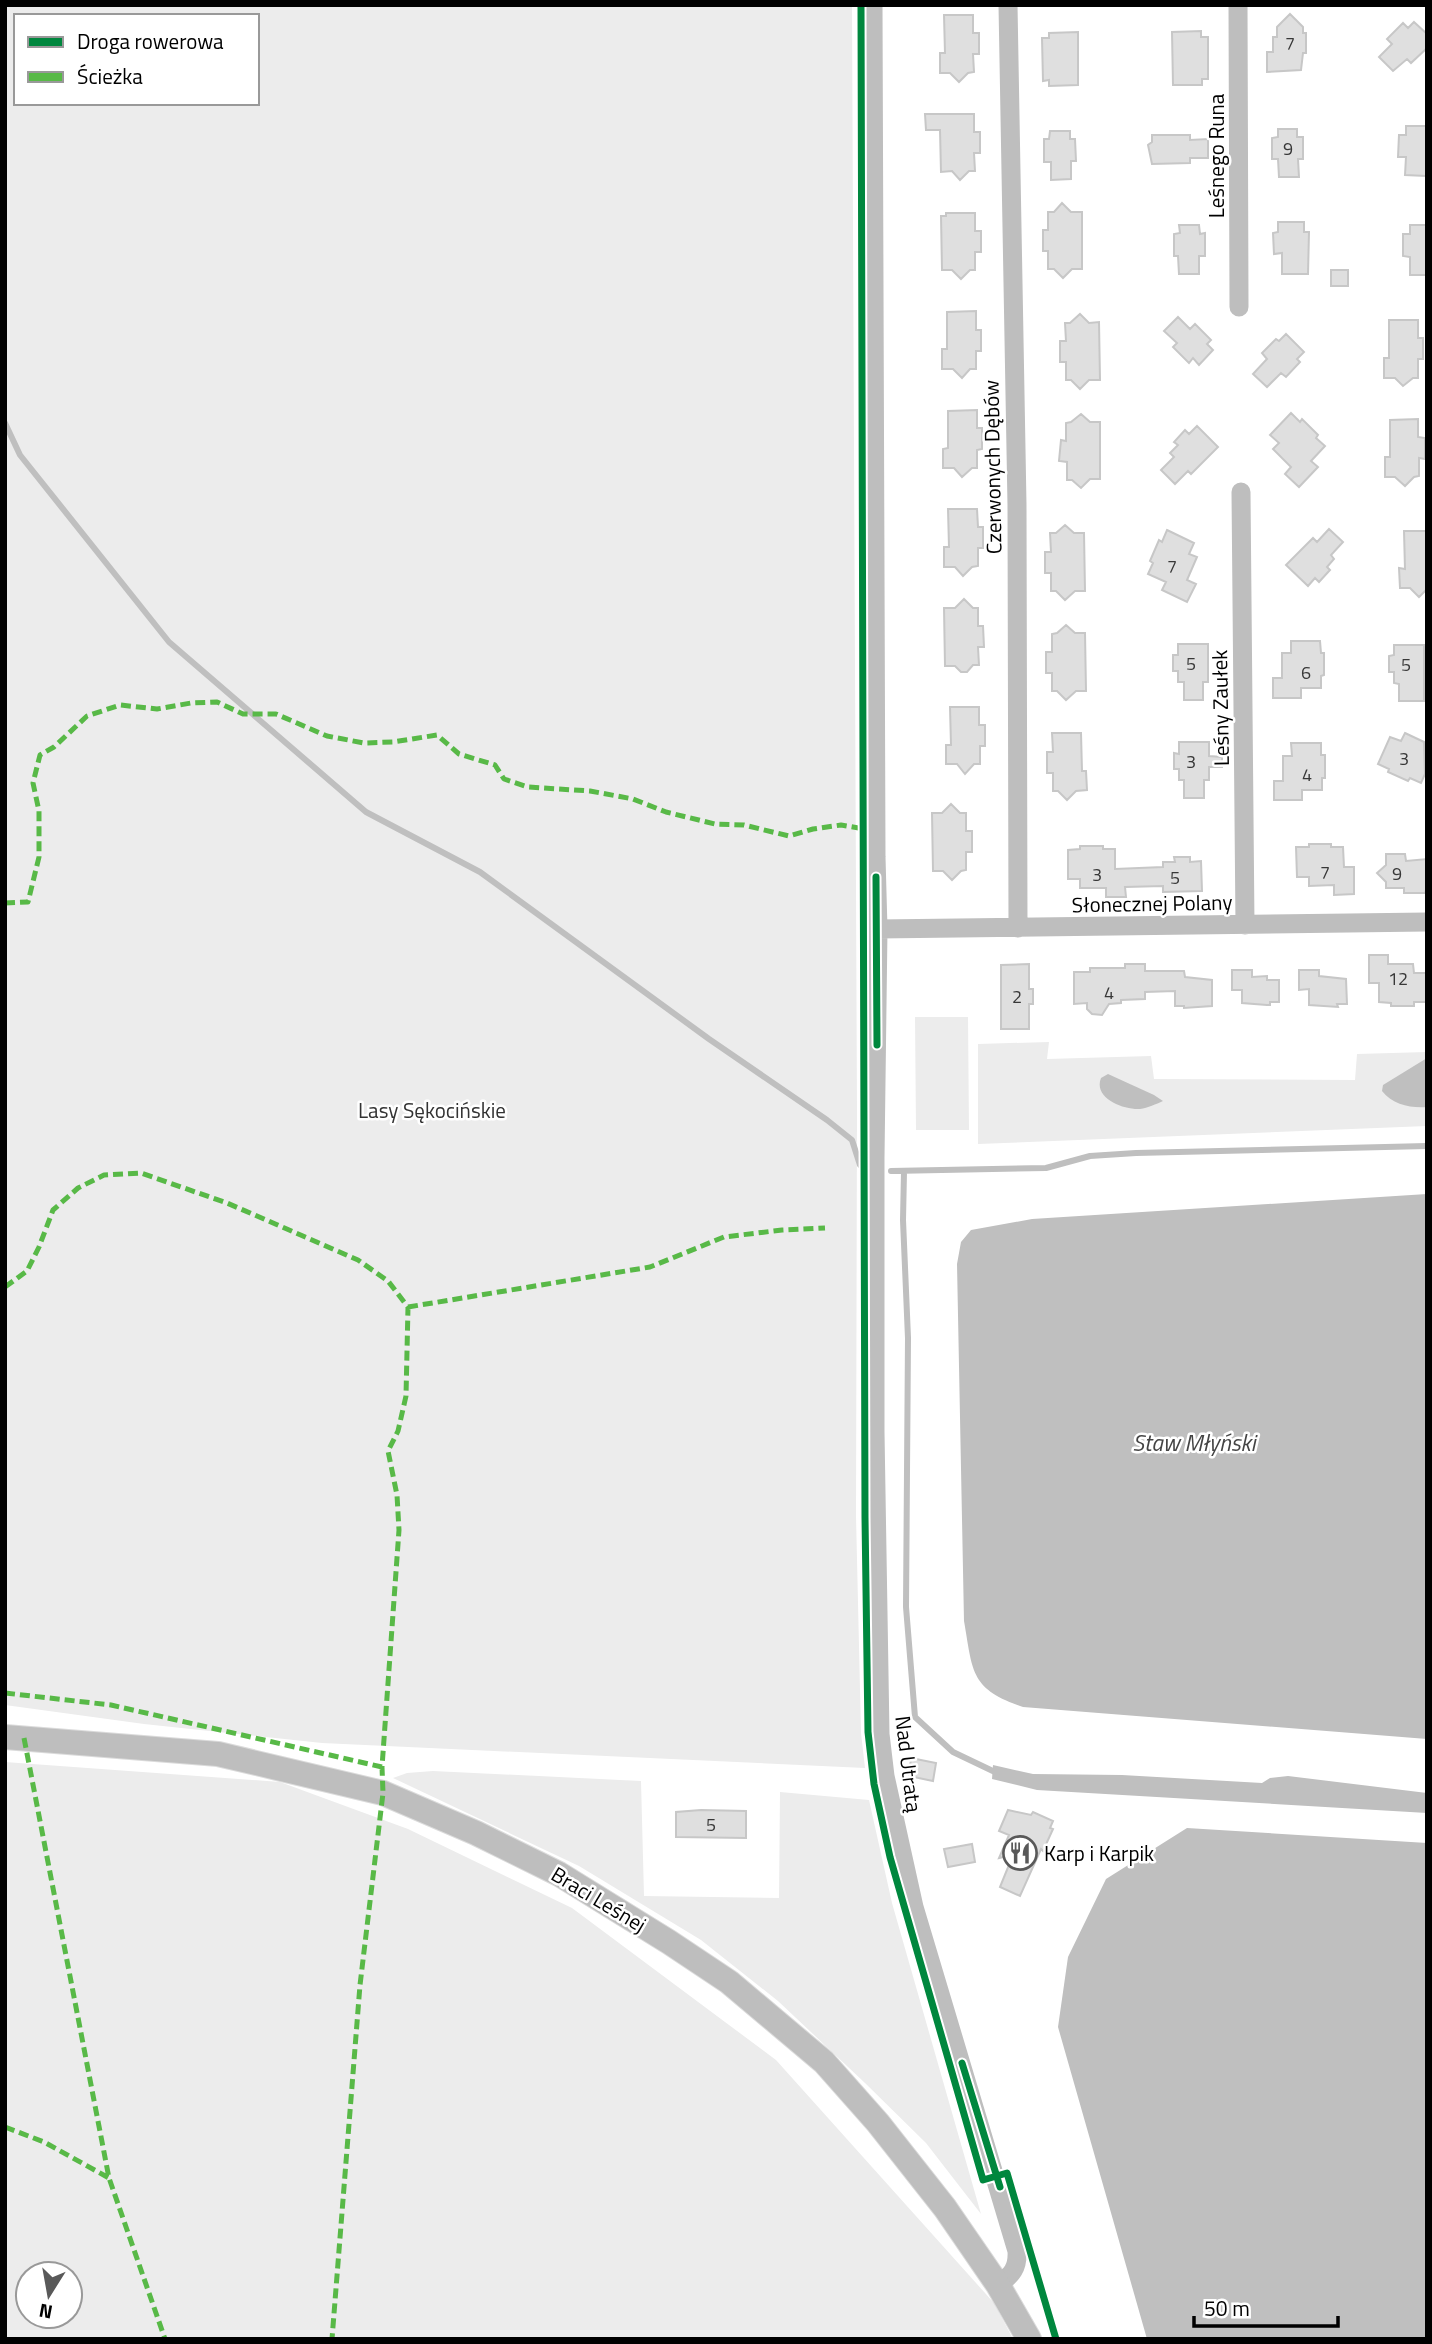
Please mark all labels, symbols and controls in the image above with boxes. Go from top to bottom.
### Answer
legend [14,14,259,105]
text: Droga rowerowa [77,25,224,57]
house number: 7 [1285,30,1295,57]
text: Ścieżka [77,60,143,92]
street label: Leśnego Runa [1200,93,1232,218]
house number: 9 [1283,135,1293,162]
street label: Czerwonych Dębów [974,380,1010,554]
house number: 7 [1167,553,1177,580]
house number: 5 [1186,650,1196,677]
street label: Leśny Zaułek [1203,650,1237,766]
house number: 5 [1401,651,1411,678]
house number: 6 [1301,659,1311,686]
house number: 3 [1399,745,1409,772]
house number: 3 [1186,748,1196,775]
house number: 4 [1302,761,1312,788]
house number: 7 [1320,859,1330,886]
house number: 9 [1392,860,1402,887]
house number: 3 [1092,861,1102,888]
house number: 5 [1170,864,1180,891]
street label: Słonecznej Polany [1071,886,1233,920]
house number: 12 [1388,965,1408,992]
house number: 4 [1104,979,1114,1006]
house number: 2 [1012,983,1022,1010]
park label: Lasy Sękocińskie [358,1094,506,1126]
water label: Staw Młyński [1133,1425,1258,1460]
street label: Nad Utratą [887,1714,931,1815]
house number: 5 [706,1811,716,1838]
restaurant icon: Karp i Karpik [1001,1834,1039,1872]
place label: Karp i Karpik [1044,1837,1154,1869]
street label: Braci Leśnej [545,1858,653,1940]
north arrow [14,2260,84,2330]
scale bar [1194,2284,1338,2328]
text: 50 m [1204,2292,1250,2324]
text: N [36,2297,55,2328]

